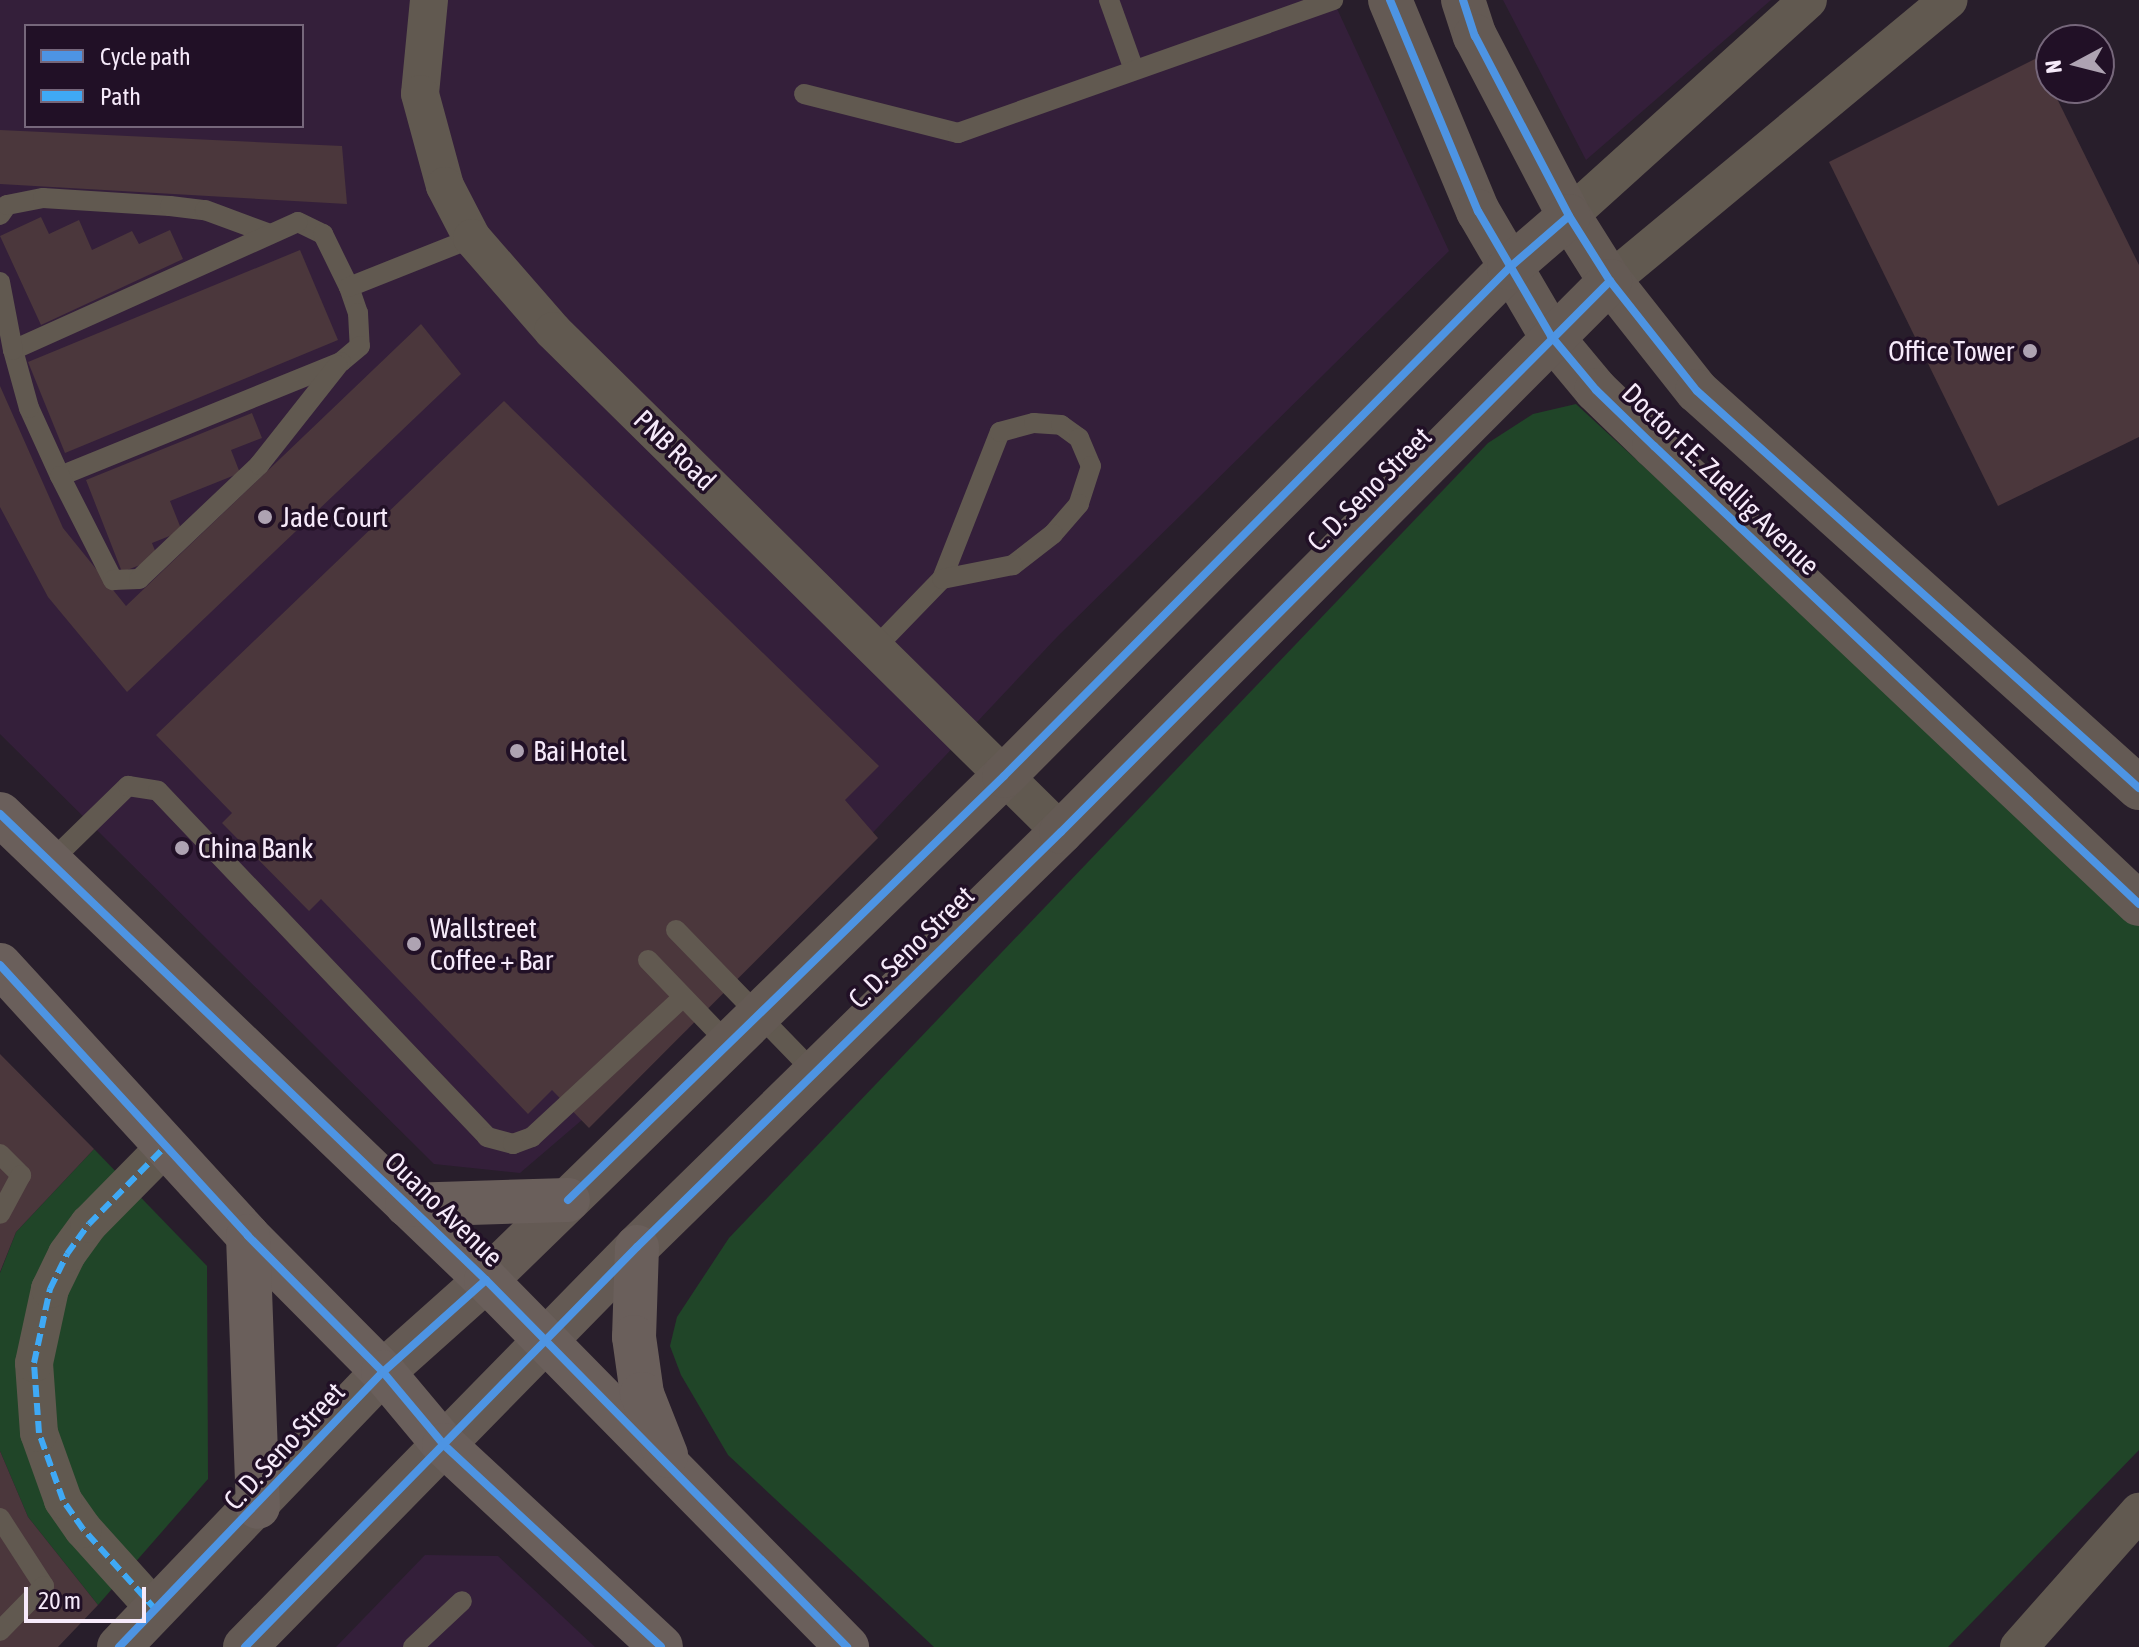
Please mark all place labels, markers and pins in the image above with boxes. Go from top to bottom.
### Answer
place label: Office Tower [1888,334,2014,368]
marker: Office Tower [2021,342,2039,360]
place label: Jade Court [281,500,388,534]
marker: Jade Court [256,508,274,526]
place label: Bai Hotel [533,734,627,768]
marker: Bai Hotel [508,742,526,760]
place label: China Bank [198,831,313,865]
marker: China Bank [173,839,191,857]
place label: Wallstreet Coffee + Bar [430,911,553,977]
marker: Wallstreet Coffee + Bar [405,935,423,953]

